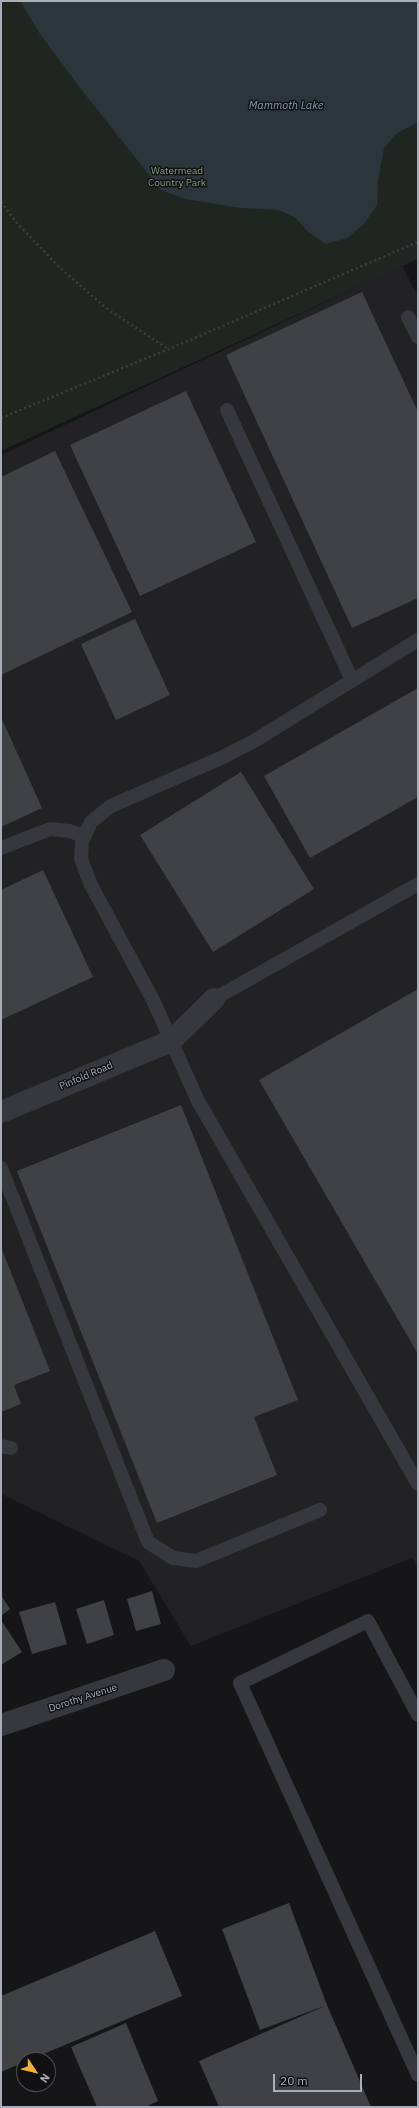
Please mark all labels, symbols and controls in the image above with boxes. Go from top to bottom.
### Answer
water label: Mammoth Lake [249,99,323,113]
park label: Watermead Country Park [148,165,206,188]
street label: Pinfold Road [57,1059,115,1093]
street label: Dorothy Avenue [47,1681,119,1715]
north arrow [16,2052,56,2092]
scale bar [275,2066,364,2092]
text: N [37,2071,53,2086]
text: 20 m [280,2073,308,2088]

